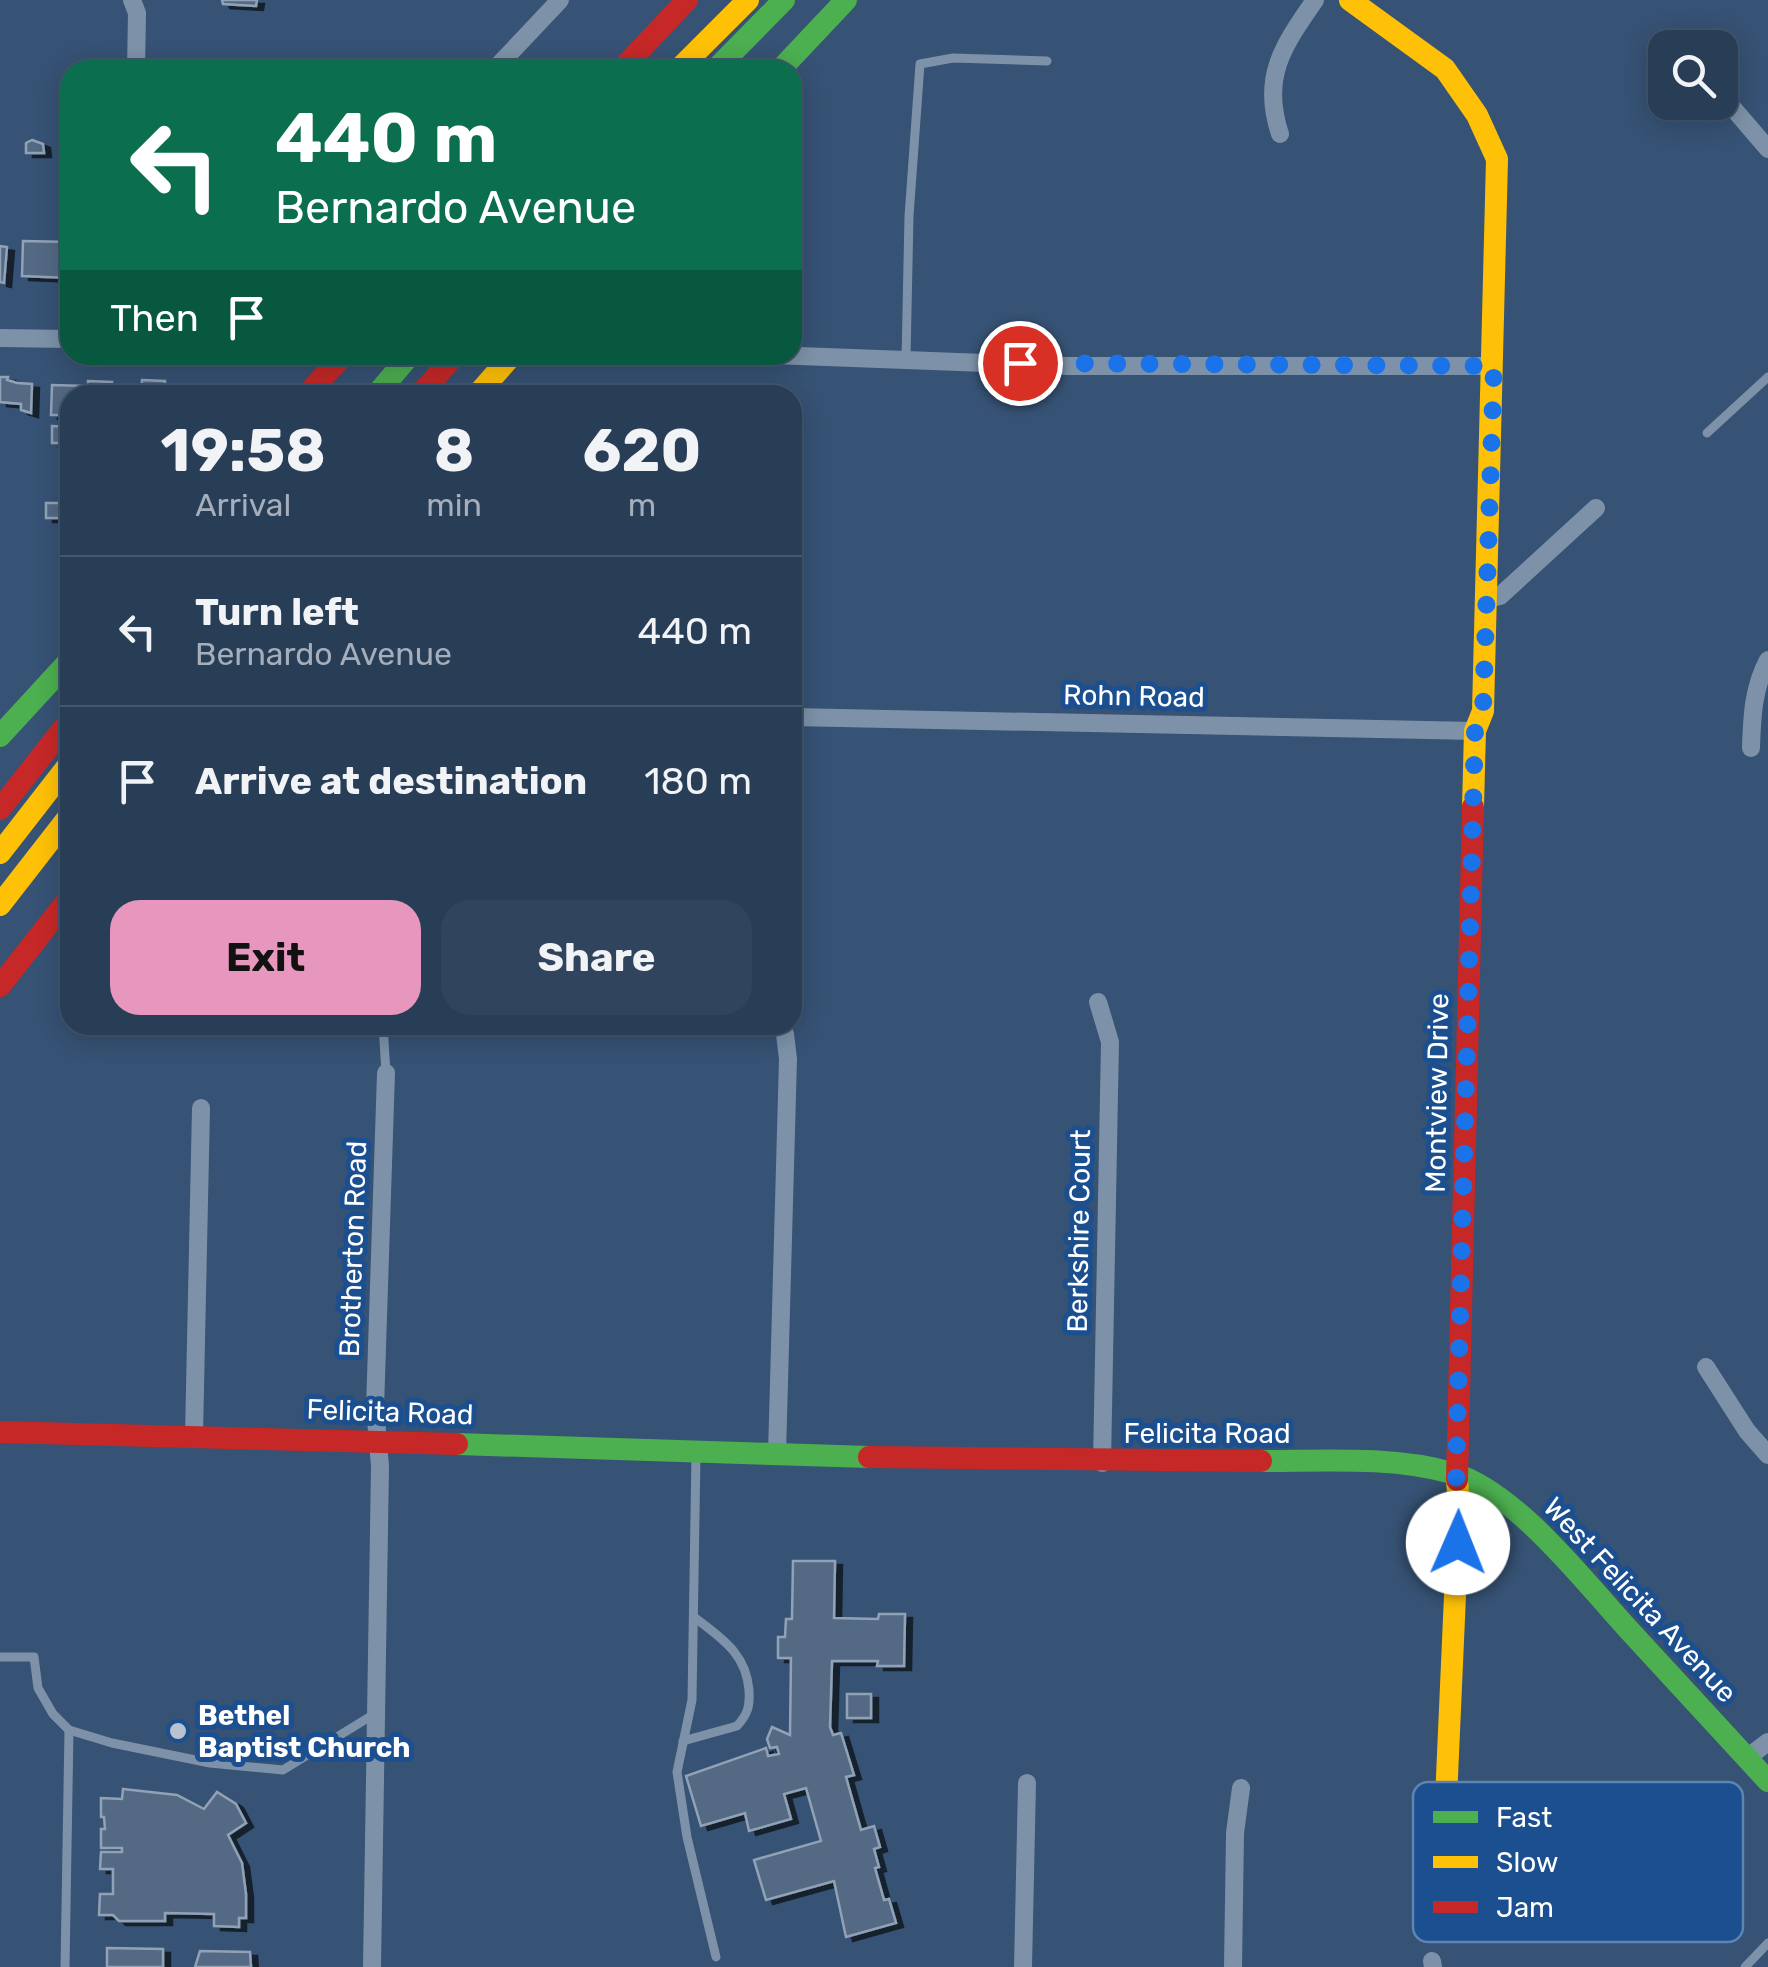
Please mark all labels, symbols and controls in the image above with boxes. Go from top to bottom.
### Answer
map controls [1648,30,1738,120]
button: search [1648,30,1738,120]
text: 440 m [275,97,497,180]
icon: left [110,100,240,230]
text: Bernardo Avenue [275,181,636,234]
icon: arrive [219,290,274,345]
text: Then [110,295,199,341]
pin [978,321,1063,406]
icon: arrive [993,336,1048,391]
text: 19:58 [161,415,326,486]
text: 8 [434,415,474,486]
text: 620 [583,415,701,486]
text: Arrival [195,486,291,524]
text: min [426,486,482,524]
text: m [628,486,656,524]
text: Turn left [195,589,359,635]
icon: left [110,604,165,659]
text: 440 m [638,608,752,654]
text: Bernardo Avenue [195,635,452,673]
street label: Rohn Road [1063,678,1205,714]
icon: arrive [110,754,165,809]
text: Arrive at destination [195,758,587,804]
text: 180 m [644,758,752,804]
button: Exit [110,900,421,1015]
button: Share [441,900,752,1015]
street label: Montview Drive [1419,993,1455,1193]
street label: Berkshire Court [1061,1129,1097,1333]
street label: Brotherton Road [333,1140,373,1358]
street label: Felicita Road [306,1393,474,1431]
street label: Felicita Road [1123,1417,1291,1450]
position arrow [1406,1491,1510,1595]
street label: West Felicita Avenue [1537,1491,1743,1709]
place label: Bethel Baptist Church [198,1699,410,1764]
marker: Bethel Baptist Church [167,1720,189,1742]
legend [1413,1782,1743,1942]
text: Fast [1496,1801,1552,1834]
text: Slow [1496,1846,1558,1879]
text: Jam [1496,1891,1554,1924]

